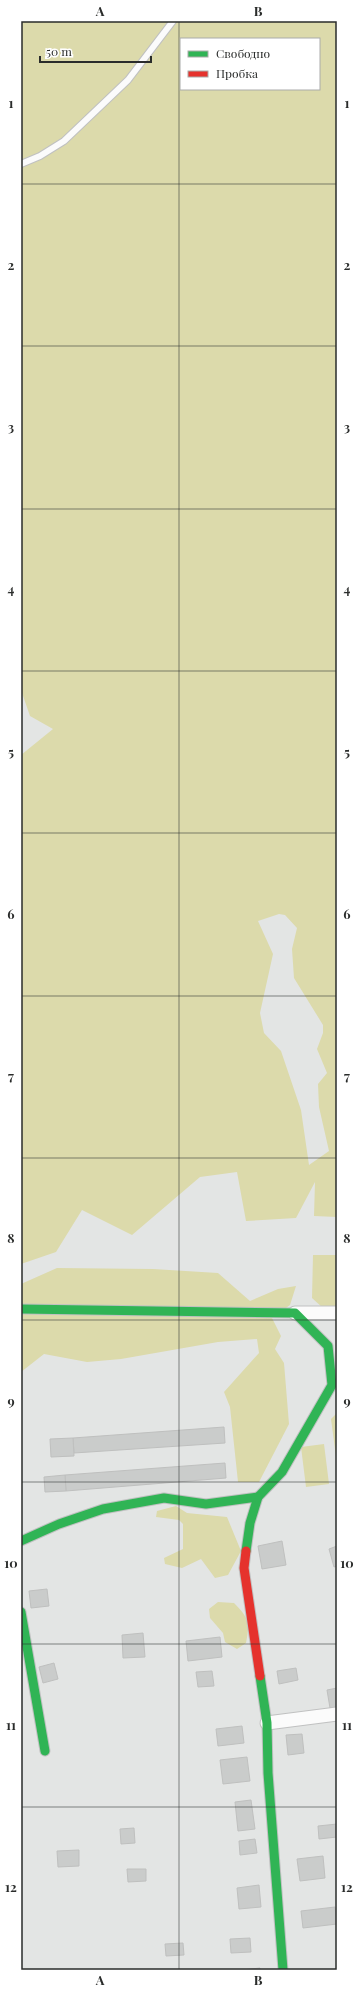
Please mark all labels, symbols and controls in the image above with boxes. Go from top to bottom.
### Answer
text: A [95,2,105,19]
text: B [254,2,263,19]
scale bar [40,38,151,64]
legend [180,38,320,90]
text: 50 m [46,43,72,59]
text: Свободно [216,45,271,61]
text: Пробка [216,65,258,81]
text: 1 [9,94,14,111]
text: 1 [345,94,350,111]
text: 2 [8,256,15,273]
text: 2 [344,256,351,273]
text: 3 [8,418,14,435]
text: 3 [344,418,350,435]
text: 4 [8,580,15,597]
text: 4 [344,580,351,597]
text: 5 [8,743,14,760]
text: 5 [344,743,350,760]
text: 6 [7,905,15,922]
text: 6 [343,905,351,922]
text: 7 [8,1067,14,1084]
text: 7 [344,1067,350,1084]
text: 8 [7,1229,15,1246]
text: 8 [343,1229,351,1246]
text: 9 [7,1392,15,1409]
text: 9 [343,1392,351,1409]
text: 10 [4,1554,18,1571]
text: 10 [340,1554,354,1571]
text: 11 [6,1716,16,1733]
text: 11 [342,1716,352,1733]
text: 12 [5,1878,17,1895]
text: 12 [341,1878,353,1895]
text: A [95,1971,105,1988]
text: B [254,1971,263,1988]

